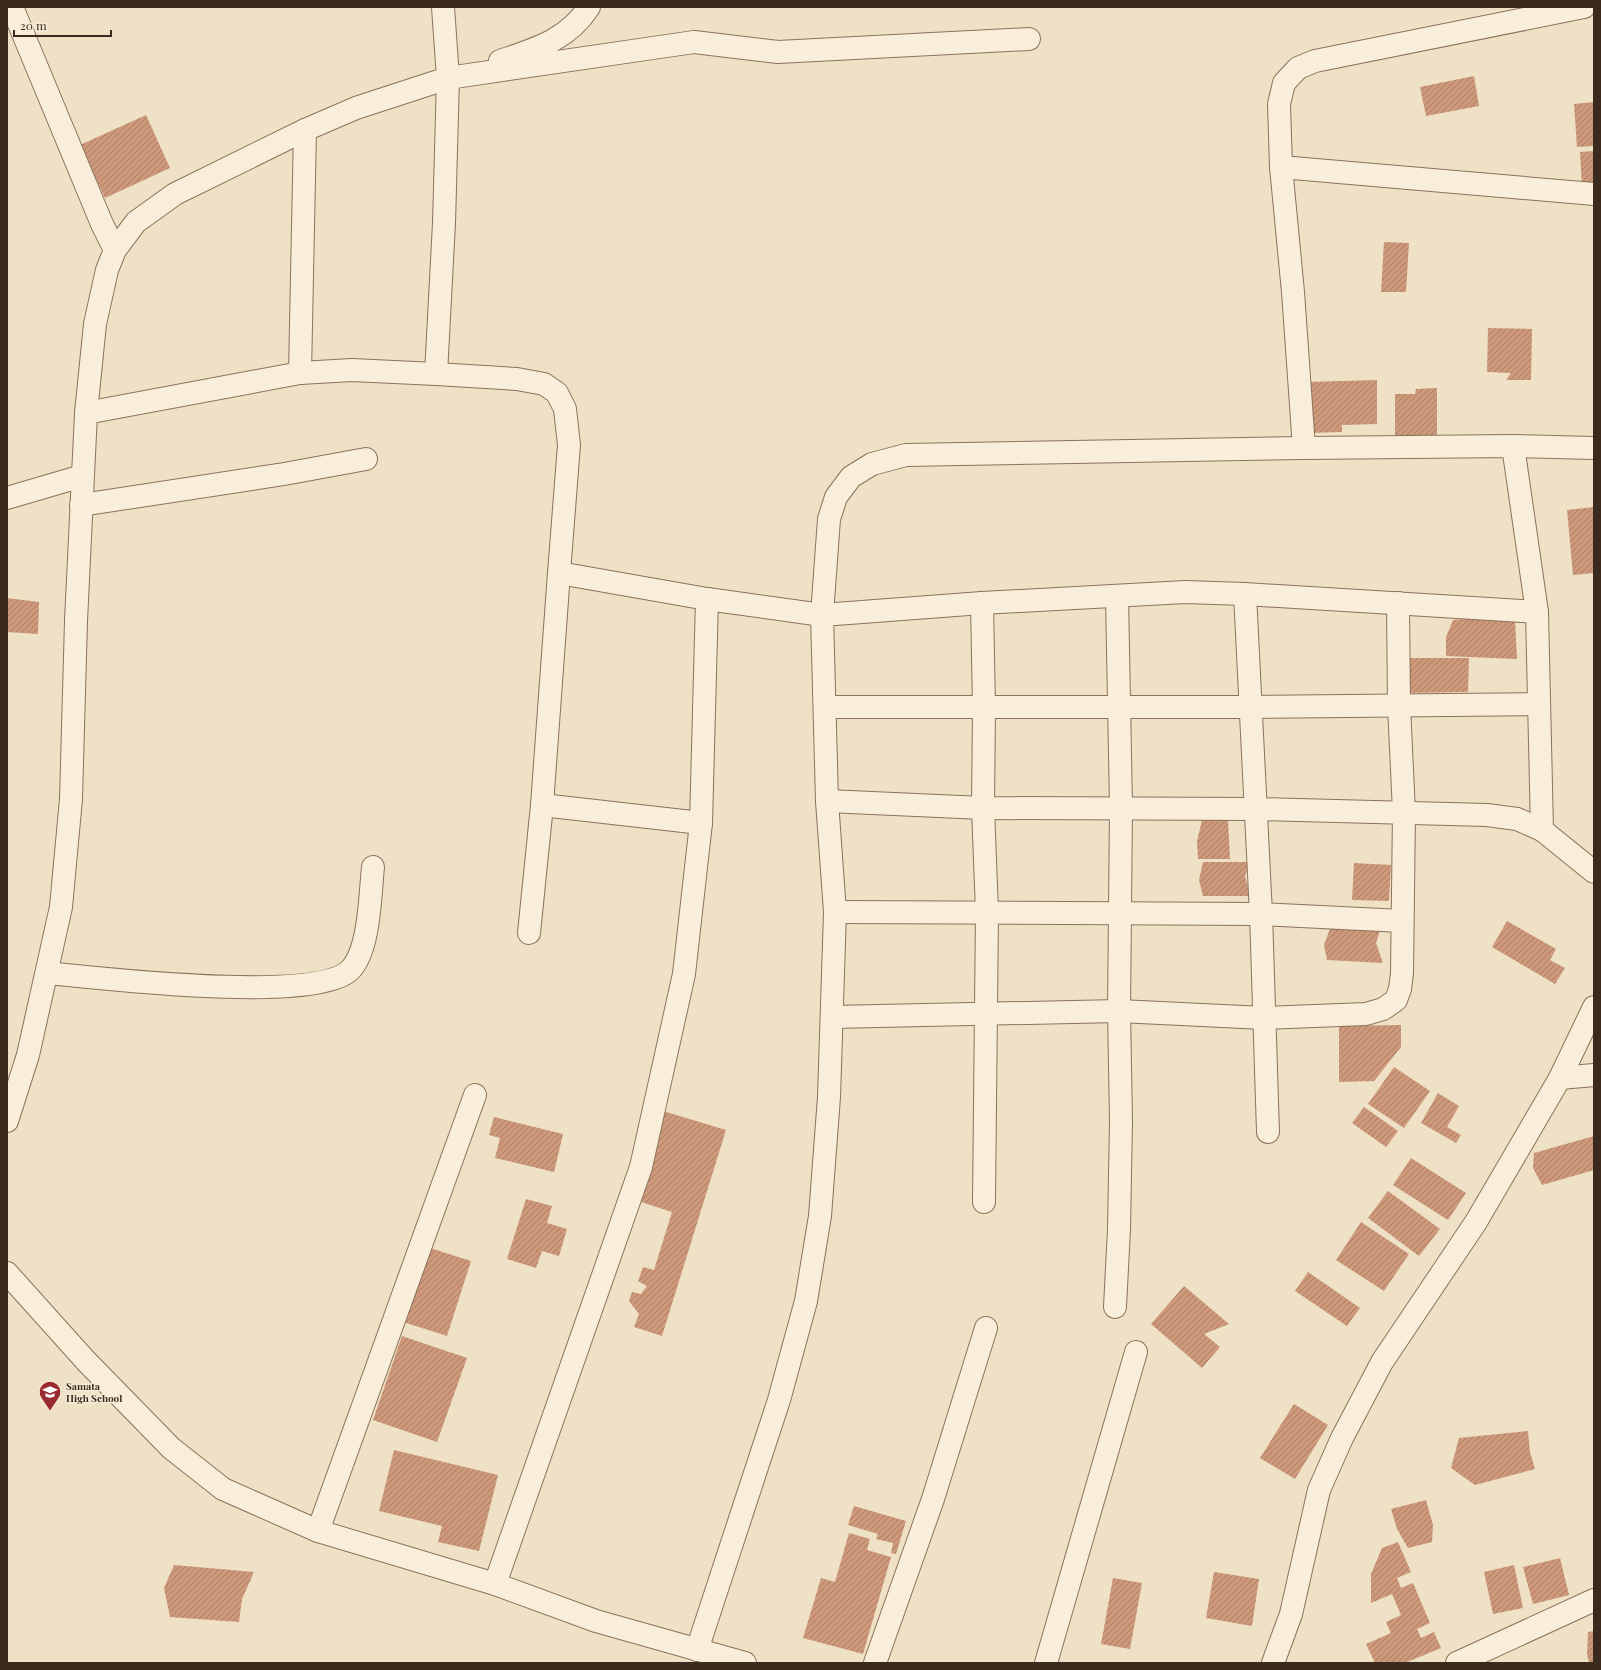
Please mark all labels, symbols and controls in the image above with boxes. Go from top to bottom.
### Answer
scale bar [14,12,111,38]
text: 20 m [20,17,47,33]
school or university icon: Samata High School [37,1379,63,1412]
place label: Samata High School [66,1379,122,1405]

